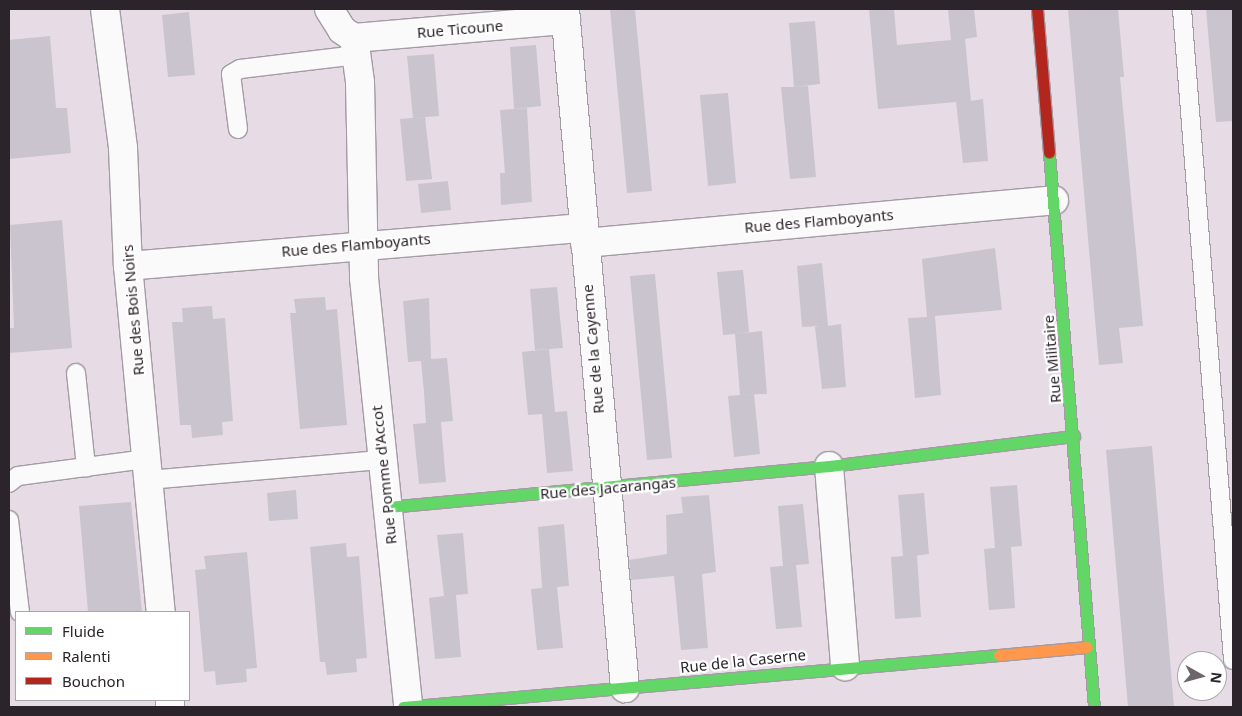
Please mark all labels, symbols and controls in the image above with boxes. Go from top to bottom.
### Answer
street label: Rue Ticoune [416,16,504,42]
street label: Rue des Flamboyants [744,206,894,236]
street label: Rue des Flamboyants [281,230,431,260]
street label: Rue des Bois Noirs [118,244,148,376]
street label: Rue de la Cayenne [578,284,608,414]
street label: Rue Militaire [1039,314,1065,404]
street label: Rue Pomme d'Accot [368,405,400,545]
street label: Rue des Jacarangas [539,473,677,503]
legend [15,611,190,701]
text: Fluide [62,621,104,641]
street label: Rue de la Caserne [679,645,807,677]
text: Ralenti [62,646,111,666]
north arrow [1177,651,1227,701]
text: Bouchon [62,671,125,691]
text: N [1206,671,1227,685]

